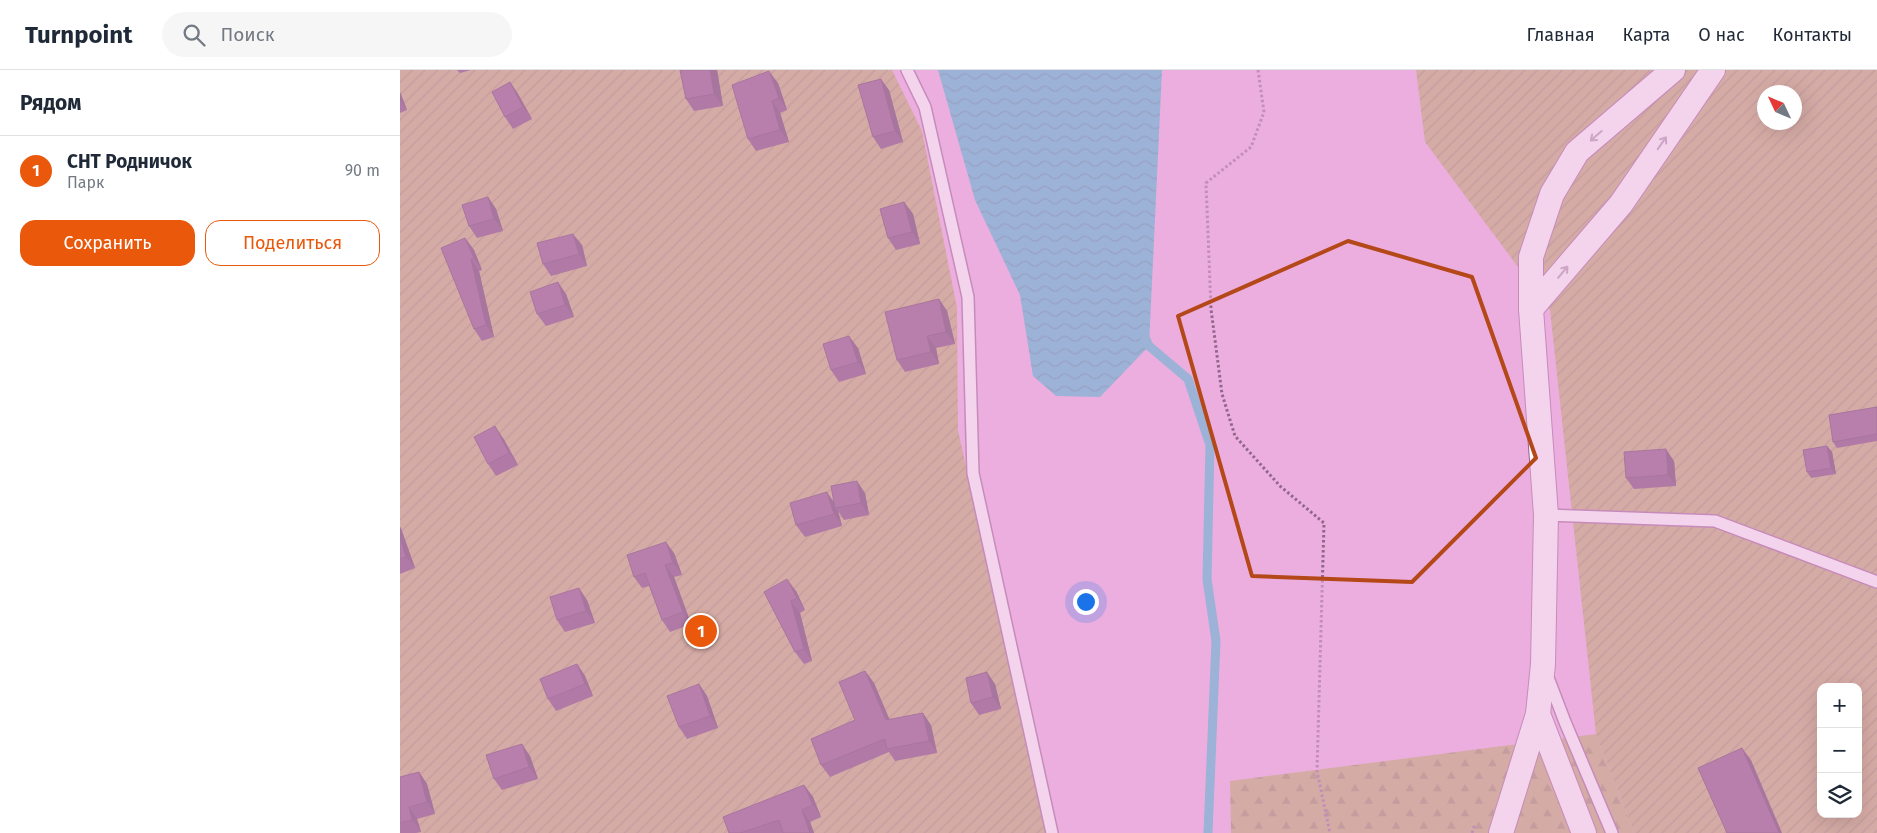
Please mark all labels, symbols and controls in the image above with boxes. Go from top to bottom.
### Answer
search box [162,12,512,57]
text: Turnpoint [25,21,132,49]
icon: search [180,21,208,49]
text: Поиск [220,23,275,46]
text: Главная [1527,24,1595,46]
text: Карта [1623,24,1670,46]
text: О нас [1698,24,1745,46]
text: Контакты [1773,24,1852,46]
north arrow [1757,85,1802,130]
text: Рядом [20,90,81,116]
one-way arrow [1590,130,1603,141]
one-way arrow [1657,137,1667,151]
text: СНТ Родничок [67,150,192,173]
text: 1 [32,161,40,180]
text: 90 m [345,161,380,180]
text: Парк [67,173,104,192]
button: Сохранить [20,220,195,266]
button: Поделиться [205,220,380,266]
one-way arrow [1557,265,1568,278]
your location [1073,589,1099,615]
pin: 1 [685,612,717,650]
map controls [1817,683,1862,818]
button: + [1817,683,1862,728]
button: − [1817,728,1862,773]
button: layers [1817,773,1862,818]

